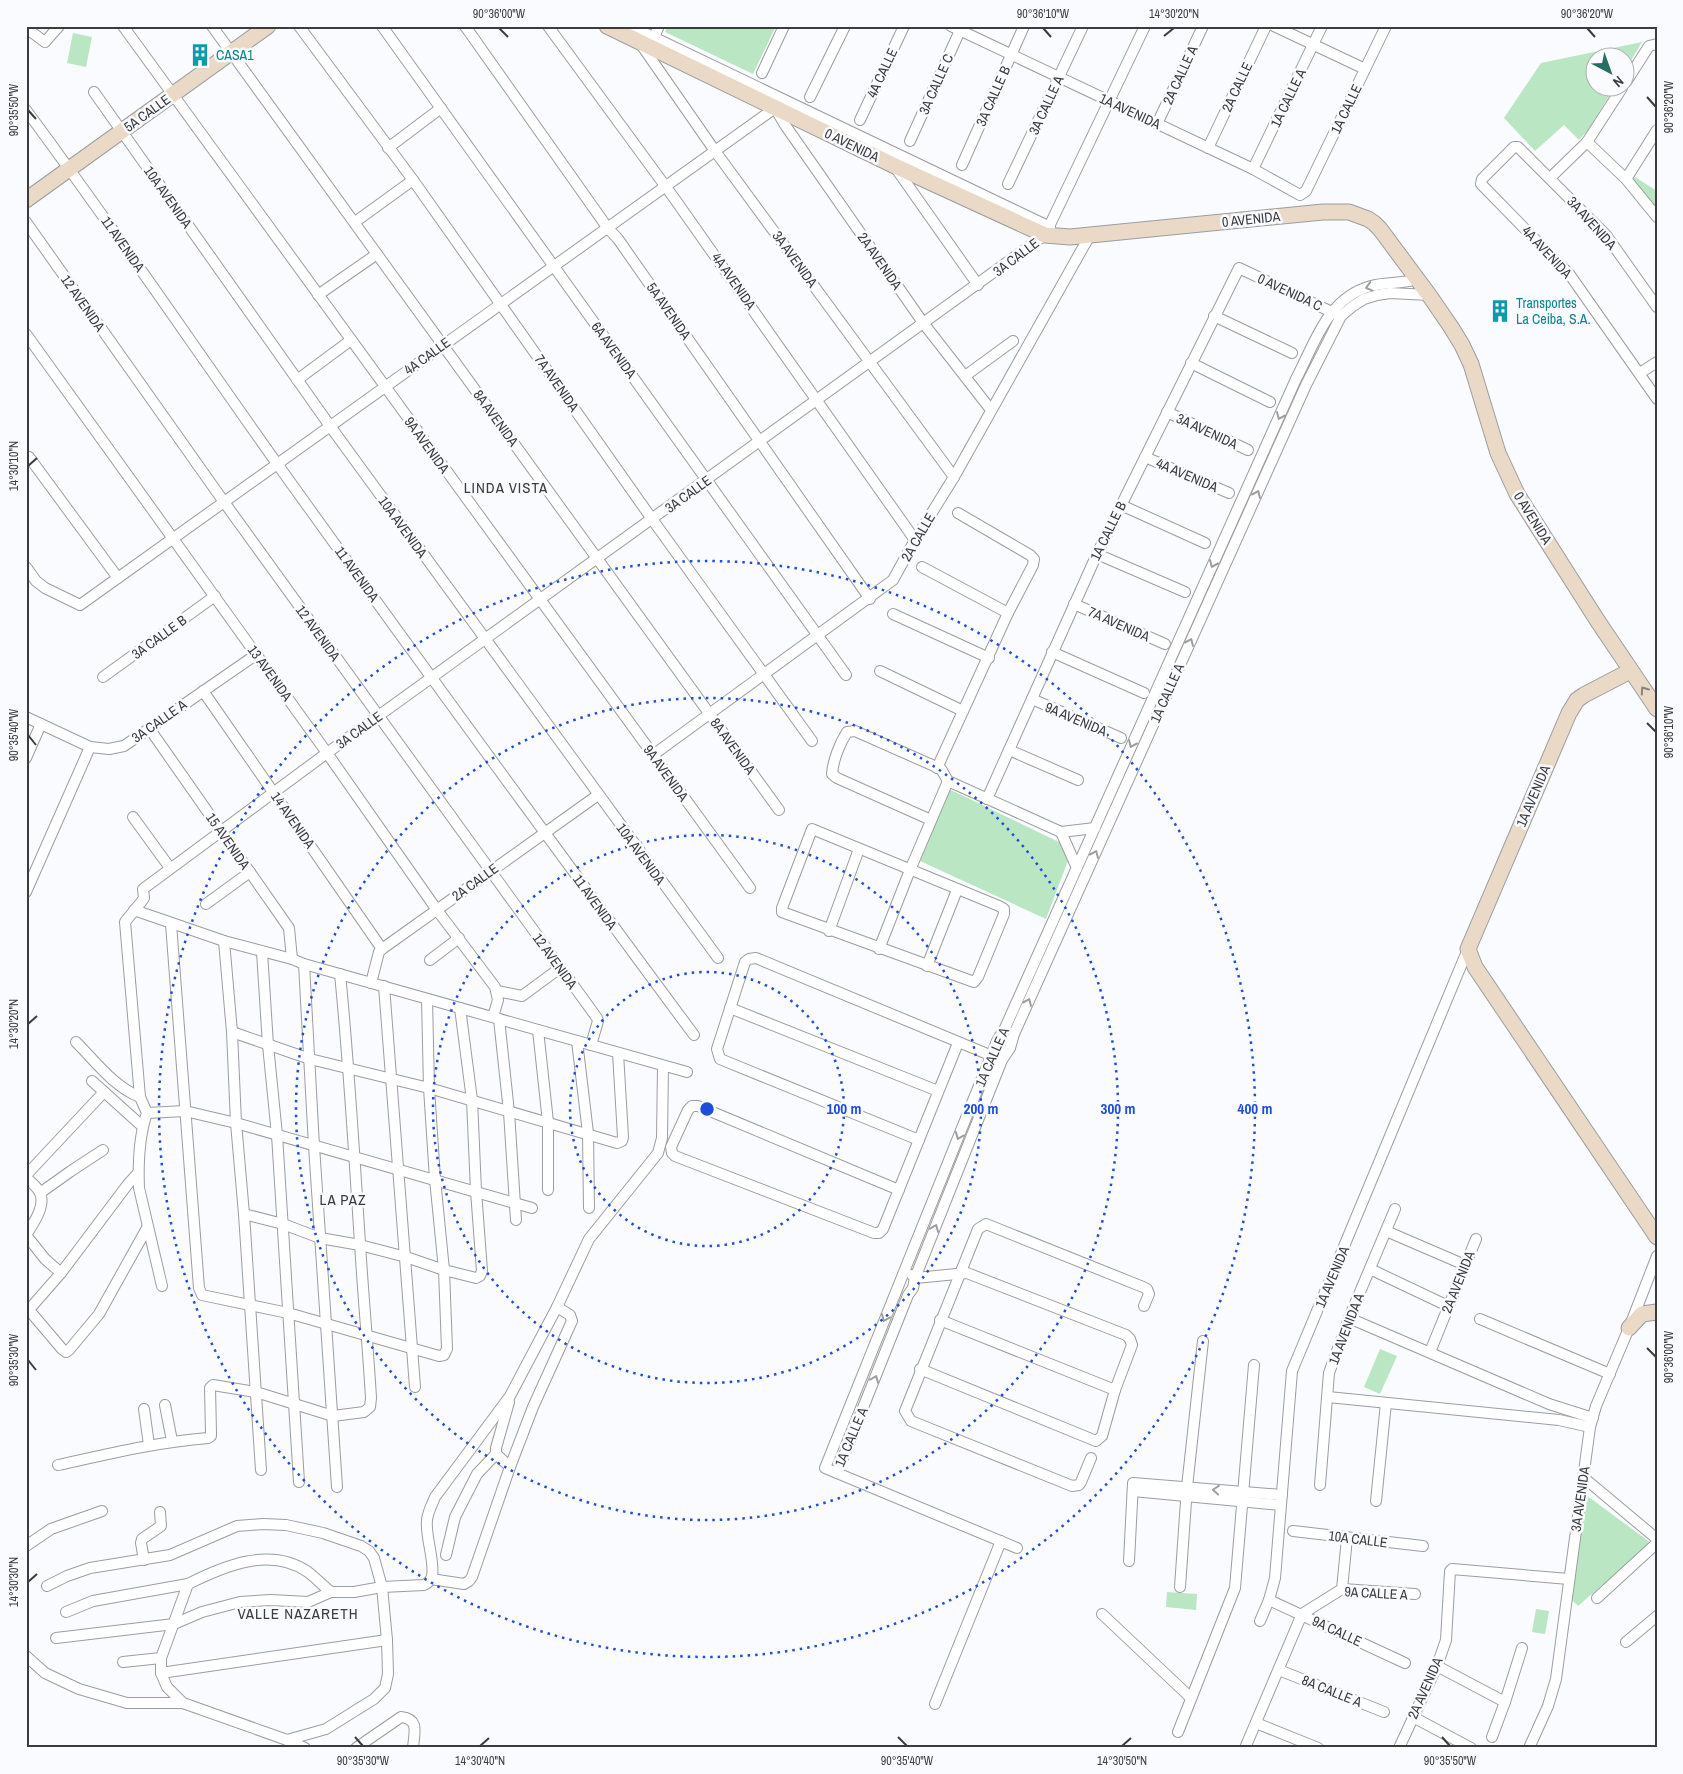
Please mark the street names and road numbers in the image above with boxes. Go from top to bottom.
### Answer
street label: 2A CALLE A [1158,42,1202,107]
street label: 4A CALLE [863,45,901,101]
street label: 3A CALLE C [915,51,957,117]
street label: 2A CALLE [1218,59,1256,115]
street label: 3A CALLE B [972,63,1014,129]
street label: 1A CALLE A [1266,65,1310,130]
street label: 3A CALLE A [1024,72,1068,137]
street label: 1A CALLE [1326,81,1366,137]
street label: 1A AVENIDA [1096,89,1164,133]
street label: 5A CALLE [120,90,174,136]
street label: 0 AVENIDA [822,124,883,166]
street label: 10A AVENIDA [140,162,196,232]
street label: 3A AVENIDA [1563,193,1621,254]
street label: 0 AVENIDA [1221,207,1281,231]
street label: 11 AVENIDA [97,213,149,276]
street label: 4A AVENIDA [1518,222,1576,282]
street label: 3A AVENIDA [768,227,822,291]
street label: 2A AVENIDA [854,229,906,293]
street label: 3A CALLE [989,234,1043,280]
street label: 4A AVENIDA [708,249,760,313]
street label: 0 AVENIDA C [1255,269,1325,315]
street label: 12 AVENIDA [57,271,109,335]
street label: 5A AVENIDA [643,279,695,343]
street label: 6A AVENIDA [587,318,641,382]
street label: 4A CALLE [400,333,454,379]
street label: 7A AVENIDA [531,351,583,415]
street label: 8A AVENIDA [469,386,523,450]
street label: 3A AVENIDA [1173,409,1241,453]
street label: 9A AVENIDA [400,413,454,477]
street label: 4A AVENIDA [1153,454,1221,496]
street label: 3A CALLE [661,471,715,517]
street label: 0 AVENIDA [1510,488,1556,548]
street label: 10A AVENIDA [375,493,432,562]
street label: 1A CALLE B [1086,498,1130,564]
street label: 2A CALLE [897,510,939,564]
street label: 11 AVENIDA [331,543,383,605]
street label: 12 AVENIDA [292,601,345,665]
street label: 7A AVENIDA [1085,602,1153,646]
street label: 3A CALLE B [128,611,190,663]
street label: 13 AVENIDA [244,641,297,705]
street label: 1A CALLE A [1146,660,1188,726]
street label: 3A CALLE A [128,695,190,746]
street label: 9A AVENIDA [1042,698,1110,740]
street label: 3A CALLE [332,707,386,753]
street label: 8A AVENIDA [706,714,760,778]
street label: 9A AVENIDA [639,741,693,805]
street label: 1A AVENIDA [1512,762,1554,830]
street label: 14 AVENIDA [267,788,319,852]
street label: 15 AVENIDA [202,809,254,873]
street label: 10A AVENIDA [613,820,670,889]
street label: 2A CALLE [448,859,502,905]
street label: 11 AVENIDA [569,871,621,933]
street label: 12 AVENIDA [529,929,582,993]
street label: 1A CALLE A [971,1024,1013,1090]
street label: 1A AVENIDA [1311,1243,1353,1311]
street label: 2A AVENIDA [1437,1248,1479,1316]
street label: 1A AVENIDA A [1324,1290,1368,1367]
street label: 1A CALLE A [830,1404,872,1470]
street label: 3A AVENIDA [1567,1465,1594,1533]
street label: 10A CALLE [1327,1526,1389,1552]
street label: 9A CALLE A [1344,1582,1408,1604]
street label: 9A CALLE [1309,1612,1365,1650]
street label: 2A AVENIDA [1403,1654,1447,1722]
street label: 8A CALLE A [1299,1671,1365,1711]

